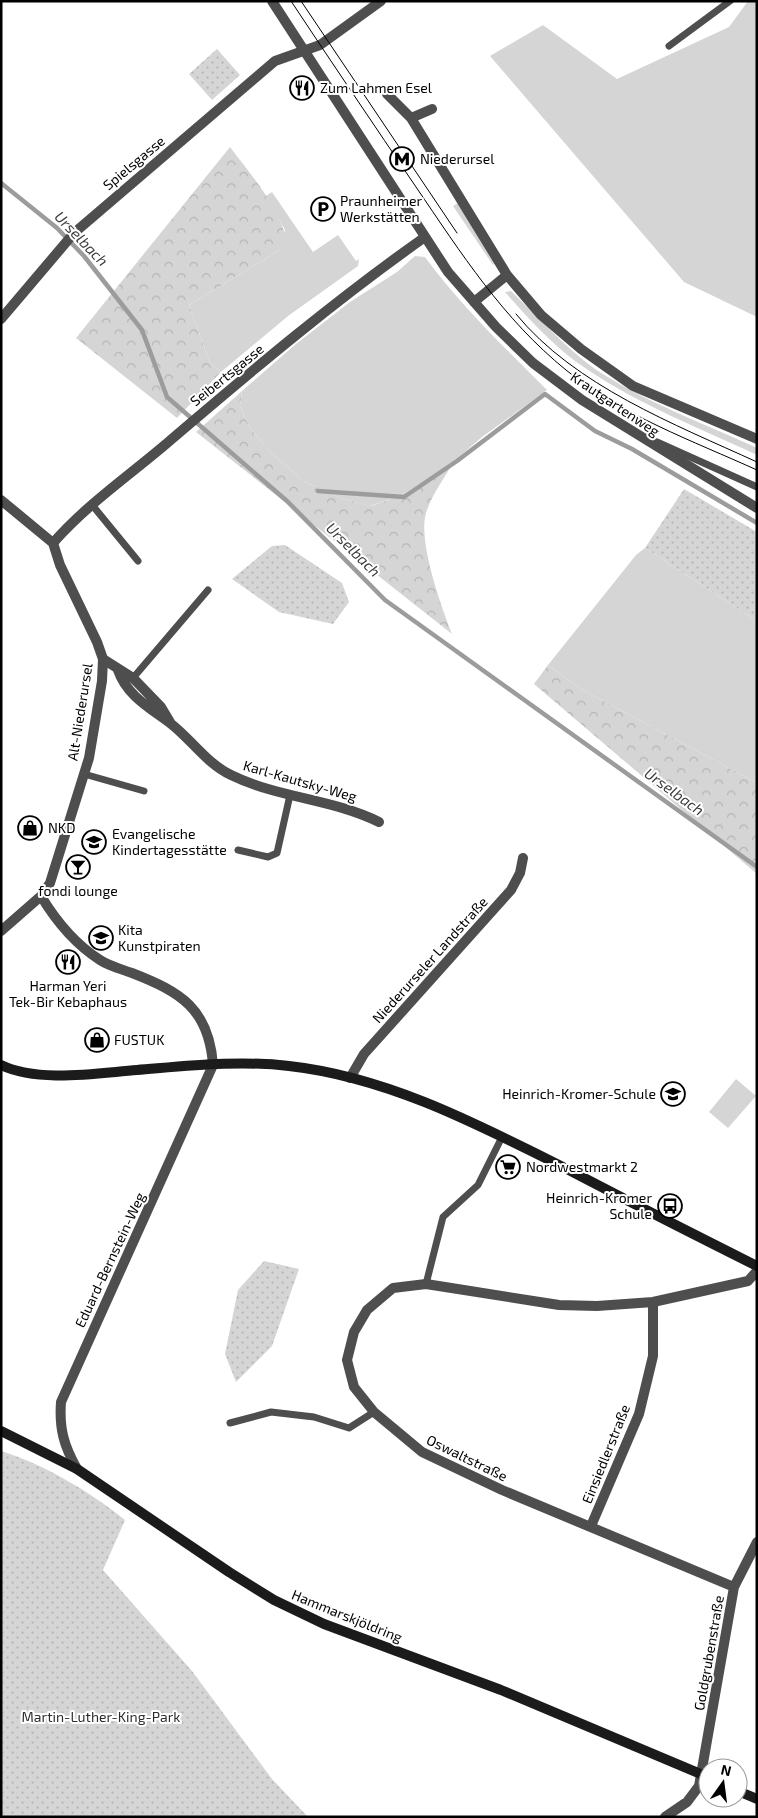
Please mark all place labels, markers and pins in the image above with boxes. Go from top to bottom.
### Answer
restaurant icon: Zum Lahmen Esel [289,75,315,101]
place label: Zum Lahmen Esel [320,79,433,96]
metro station icon: Niederursel [389,146,415,172]
place label: Niederursel [420,150,495,167]
place label: Praunheimer Werkstätten [340,192,423,225]
parking icon: Praunheimer Werkstätten [310,196,336,222]
shop icon: NKD [17,815,43,841]
place label: NKD [48,819,75,836]
place label: Evangelische Kindertagesstätte [112,825,227,858]
school or university icon: Evangelische Kindertagesstätte [81,829,107,855]
bar icon: fondi lounge [65,854,91,880]
place label: fondi lounge [38,882,118,899]
place label: Kita Kunstpiraten [118,921,201,954]
school or university icon: Kita Kunstpiraten [88,925,114,951]
restaurant icon: Harman Yeri Tek-Bir Kebaphaus [55,949,81,975]
place label: Harman Yeri Tek-Bir Kebaphaus [9,977,127,1010]
shop icon: FUSTUK [84,1027,110,1053]
place label: FUSTUK [114,1031,165,1048]
school or university icon: Heinrich-Kromer-Schule [660,1081,686,1107]
place label: Heinrich-Kromer-Schule [502,1085,656,1102]
supermarket icon: Nordwestmarkt 2 [495,1154,521,1180]
place label: Nordwestmarkt 2 [526,1158,638,1175]
place label: Heinrich-Kromer Schule [546,1189,652,1222]
bus stop icon: Heinrich-Kromer Schule [657,1193,683,1219]

